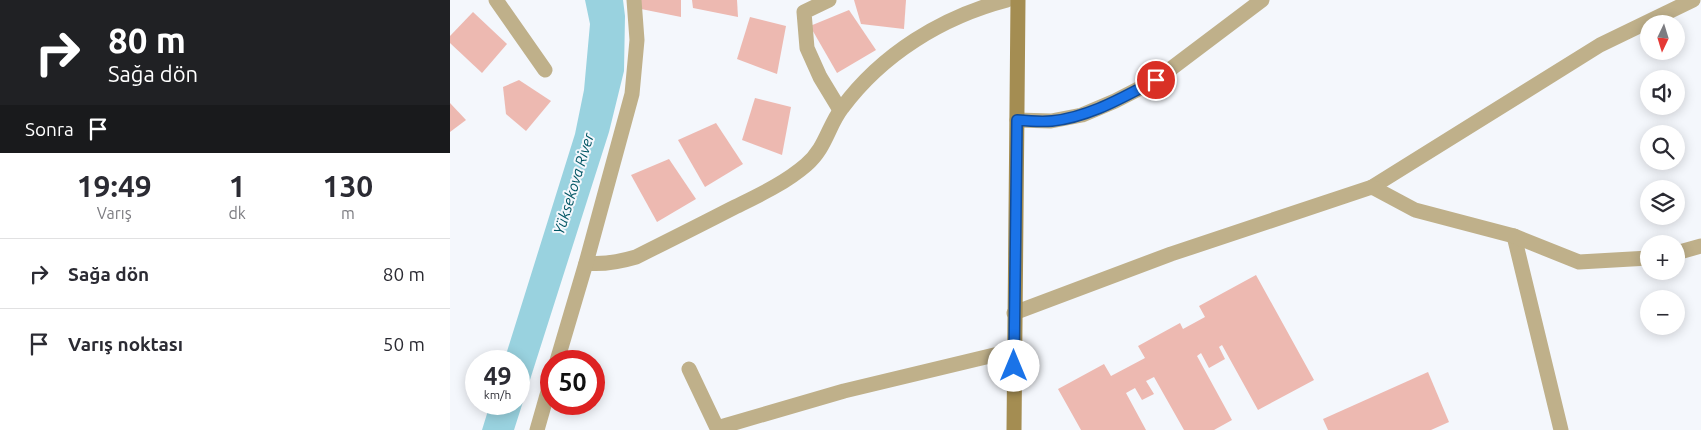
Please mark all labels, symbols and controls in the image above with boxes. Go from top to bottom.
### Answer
north arrow [1640,15,1685,60]
map controls [1640,15,1685,335]
icon: right [25,20,90,85]
text: 80 m [108,20,186,60]
pin [1135,59,1177,101]
text: Sağa dön [108,61,198,86]
icon: arrive [1142,66,1170,94]
button: sound [1640,70,1685,115]
icon: arrive [84,115,112,143]
text: Sonra [25,118,74,140]
button: search [1640,125,1685,170]
water label: Yüksekova River [550,130,597,237]
text: 19:49 [77,169,152,203]
text: 1 [229,169,246,203]
text: 130 [323,169,373,203]
button: layers [1640,180,1685,225]
text: Varış [97,204,132,222]
text: dk [228,204,246,222]
text: m [341,204,355,222]
button: + [1640,235,1685,280]
icon: right [25,260,53,288]
text: Sağa dön [68,263,149,285]
text: 80 m [383,263,425,285]
button: − [1640,290,1685,335]
icon: arrive [25,330,53,358]
text: Varış noktası [68,333,183,355]
text: 50 m [383,333,425,355]
position arrow [987,339,1039,391]
speed limit sign: 50 [540,350,605,415]
text: 49 [483,362,512,390]
text: km/h [484,388,511,401]

